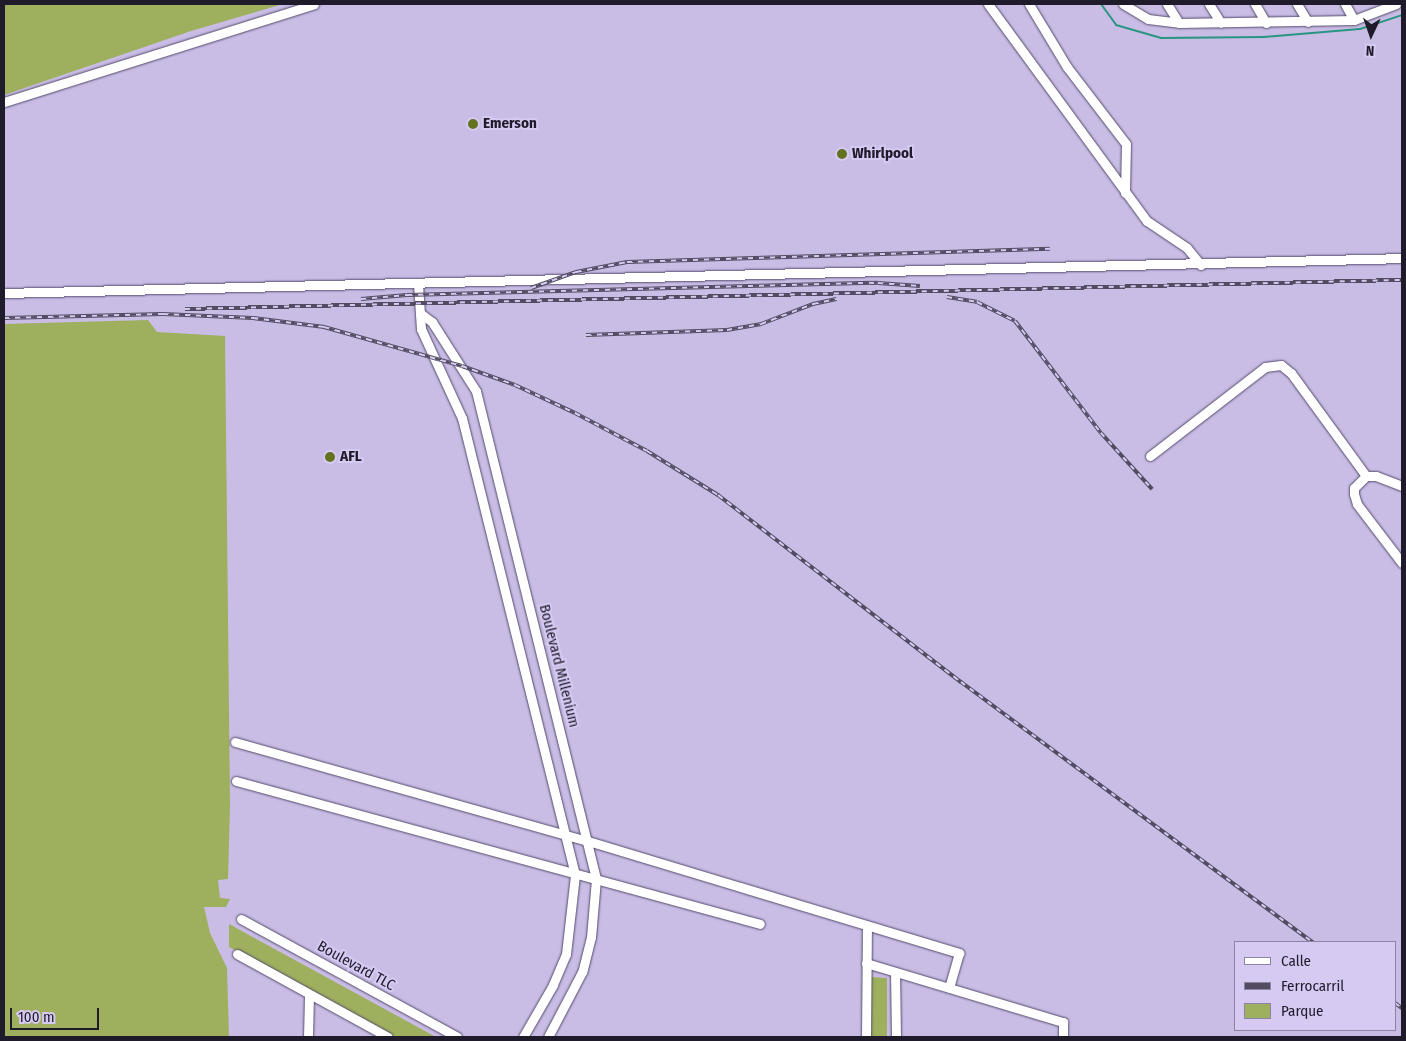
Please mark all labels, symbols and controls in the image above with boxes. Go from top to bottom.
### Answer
north arrow [1346,10,1396,60]
text: N [1366,42,1375,59]
place label: Emerson [483,115,537,133]
marker: Emerson [467,118,479,130]
place label: Whirlpool [852,145,913,163]
marker: Whirlpool [836,148,848,160]
place label: AFL [340,448,362,466]
marker: AFL [324,451,336,463]
street label: Boulevard Millenium [535,603,583,729]
street label: Boulevard TLC [314,937,398,995]
legend [1234,941,1396,1031]
text: Calle [1281,952,1311,970]
text: Ferrocarril [1281,977,1344,995]
scale bar [12,998,101,1030]
text: Parque [1281,1002,1324,1020]
text: 100 m [18,1008,55,1026]

